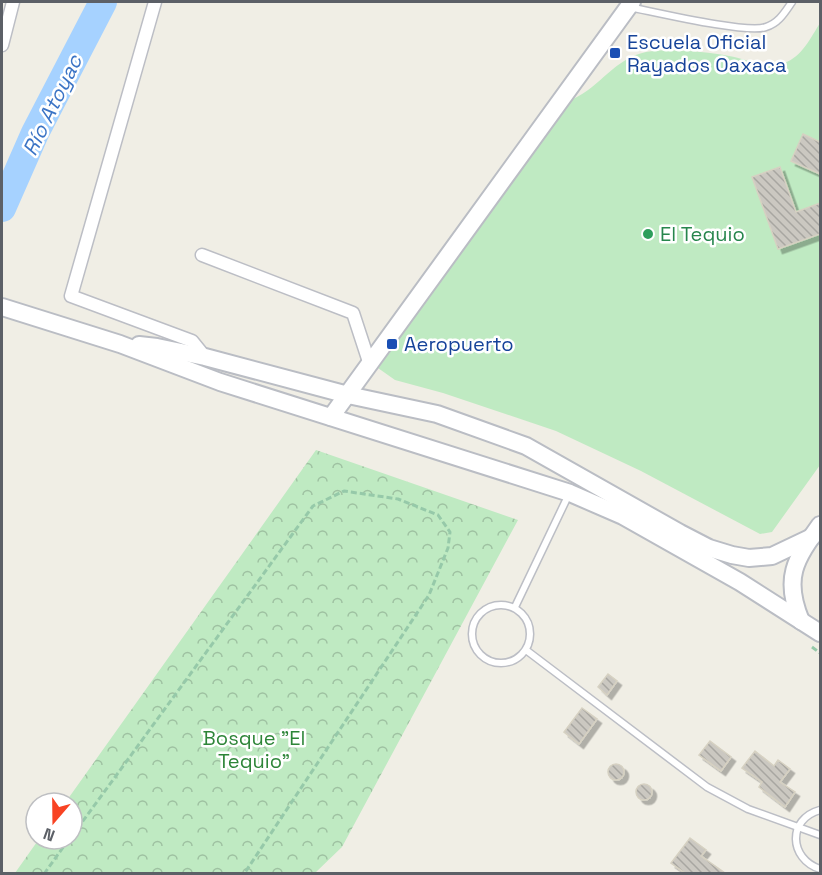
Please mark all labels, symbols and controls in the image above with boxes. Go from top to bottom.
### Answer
place label: Escuela Oficial Rayados Oaxaca [627,29,786,78]
marker: Escuela Oficial Rayados Oaxaca [608,46,622,60]
water label: Río Atoyac [16,49,89,160]
place label: El Tequio [660,221,745,247]
marker: El Tequio [641,227,655,241]
place label: Aeropuerto [404,331,514,357]
marker: Aeropuerto [385,337,399,351]
park label: Bosque "El Tequio" [203,725,305,774]
north arrow [24,791,84,851]
text: N [40,823,58,846]

